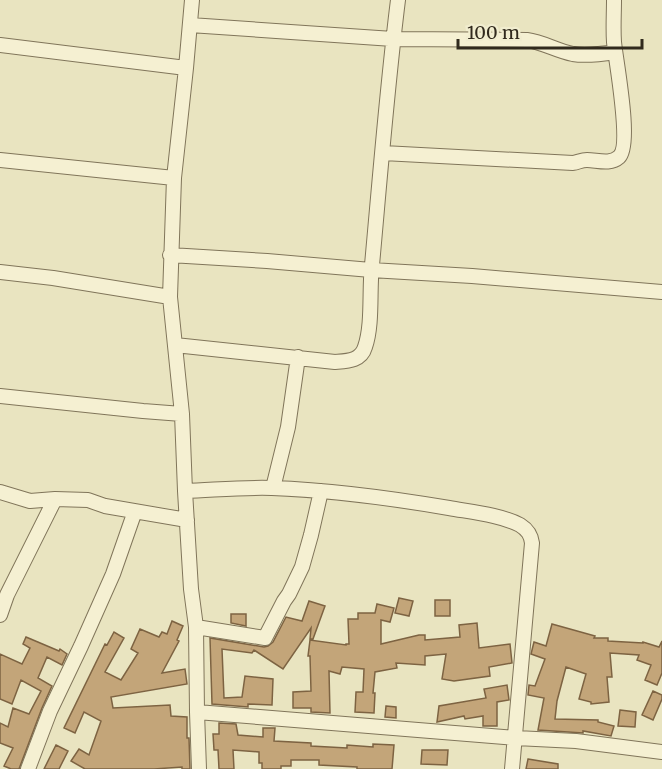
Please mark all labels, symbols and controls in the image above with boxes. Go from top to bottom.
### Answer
scale bar [458,12,642,50]
text: 100 m [467,21,520,44]

